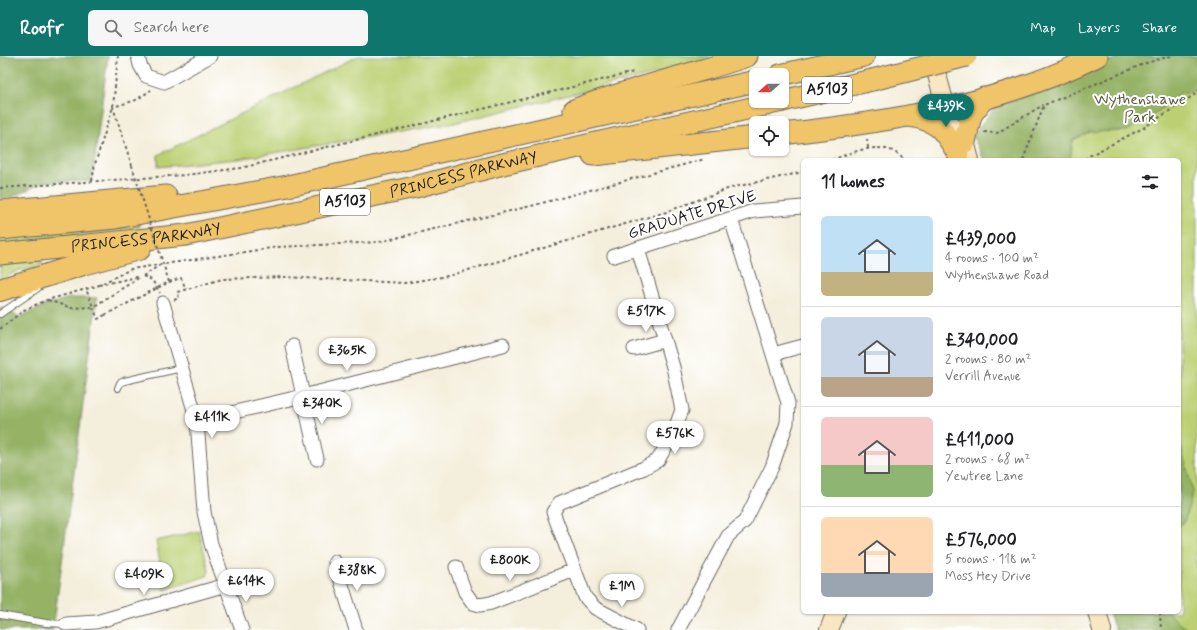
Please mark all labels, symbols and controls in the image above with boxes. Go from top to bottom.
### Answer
search box [88,10,368,46]
text: Roofr [20,16,64,41]
icon: search [102,17,124,39]
text: Search here [134,18,209,38]
text: Map [1030,19,1056,37]
text: Layers [1078,19,1120,37]
text: Share [1142,19,1177,37]
north arrow [749,68,789,108]
map controls [749,68,789,156]
road number: A5103 [802,77,852,103]
park label: Wythenshawe Park [1094,89,1186,128]
pin: £439K [918,94,974,128]
text: £439K [927,98,965,115]
button: locate [749,116,789,156]
street label: PRINCESS PARKWAY [388,146,539,203]
text: 11 homes [821,171,885,193]
icon: filters [1139,171,1161,193]
street label: GRADUATE DRIVE [625,185,759,245]
road number: A5103 [320,189,370,215]
street label: PRINCESS PARKWAY [70,217,223,257]
text: £439,000 [945,228,1016,250]
icon: home [853,232,901,280]
text: 4 rooms · 100 m² [945,250,1039,267]
text: Wythenshawe Road [945,267,1049,284]
pin: £517K [618,299,674,333]
text: £517K [627,303,665,320]
text: £340,000 [945,329,1018,351]
icon: home [853,333,901,381]
pin: £365K [319,338,375,372]
text: £365K [328,342,366,359]
text: 2 rooms · 80 m² [945,351,1031,368]
text: Verrill Avenue [945,368,1021,385]
pin: £340K [294,391,350,425]
text: £340K [302,395,342,412]
pin: £411K [184,405,240,439]
text: £411K [194,409,230,426]
pin: £576K [647,421,703,455]
text: £576K [656,425,694,442]
text: £411,000 [945,429,1014,451]
icon: home [853,433,901,481]
text: 2 rooms · 68 m² [945,451,1030,468]
text: Yewtree Lane [945,468,1023,485]
text: £576,000 [945,529,1017,551]
icon: home [853,533,901,581]
pin: £800K [482,548,538,582]
text: 5 rooms · 118 m² [945,551,1036,568]
text: £800K [490,552,530,569]
pin: £388K [329,558,385,592]
pin: £409K [116,562,172,596]
text: £388K [338,562,376,579]
text: £409K [124,566,164,583]
text: Moss Hey Drive [945,568,1031,585]
pin: £614K [218,569,274,603]
text: £614K [227,573,265,590]
pin: £1M [603,574,641,608]
text: £1M [609,578,635,595]

